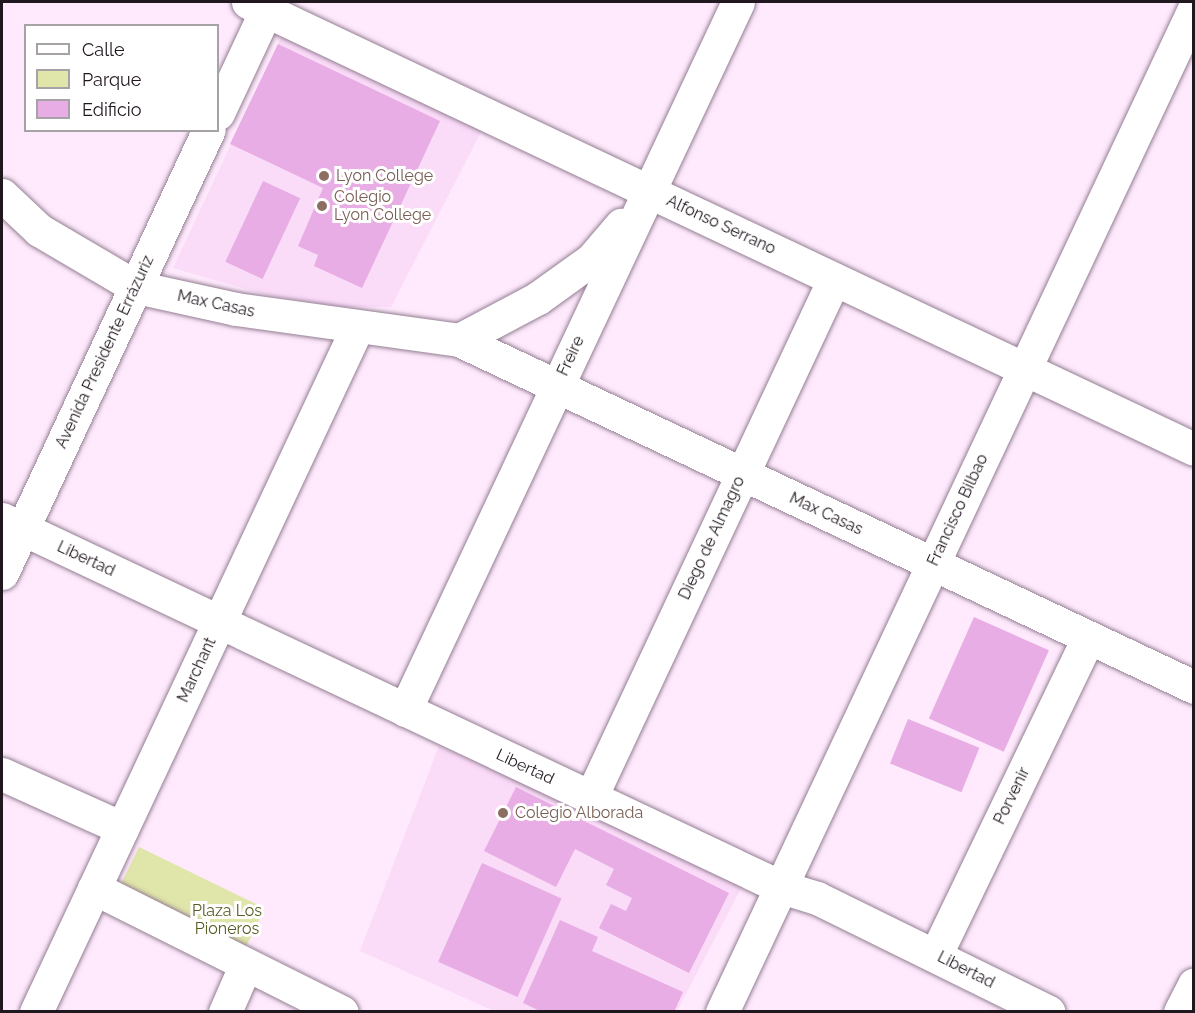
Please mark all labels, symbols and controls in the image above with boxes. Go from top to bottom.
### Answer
legend [24,24,219,132]
text: Calle [82,39,125,60]
text: Parque [82,69,141,90]
text: Edificio [82,99,141,120]
place label: Lyon College [336,166,433,186]
marker: Lyon College [317,169,331,183]
place label: Colegio Lyon College [334,187,431,225]
street label: Alfonso Serrano [663,191,779,259]
marker: Colegio Lyon College [315,199,329,213]
street label: Avenida Presidente Errázuriz [52,252,158,452]
street label: Max Casas [176,286,256,322]
street label: Freire [553,333,589,379]
street label: Francisco Bilbao [924,451,992,569]
street label: Diego de Almagro [675,473,749,603]
street label: Max Casas [786,489,866,539]
street label: Libertad [54,537,118,581]
street label: Marchant [174,634,220,706]
street label: Libertad [493,745,557,789]
street label: Porvenir [990,764,1034,828]
place label: Colegio Alborada [515,803,644,823]
marker: Colegio Alborada [496,806,510,820]
park label: Plaza Los Pioneros [192,901,262,939]
street label: Libertad [934,947,998,993]

